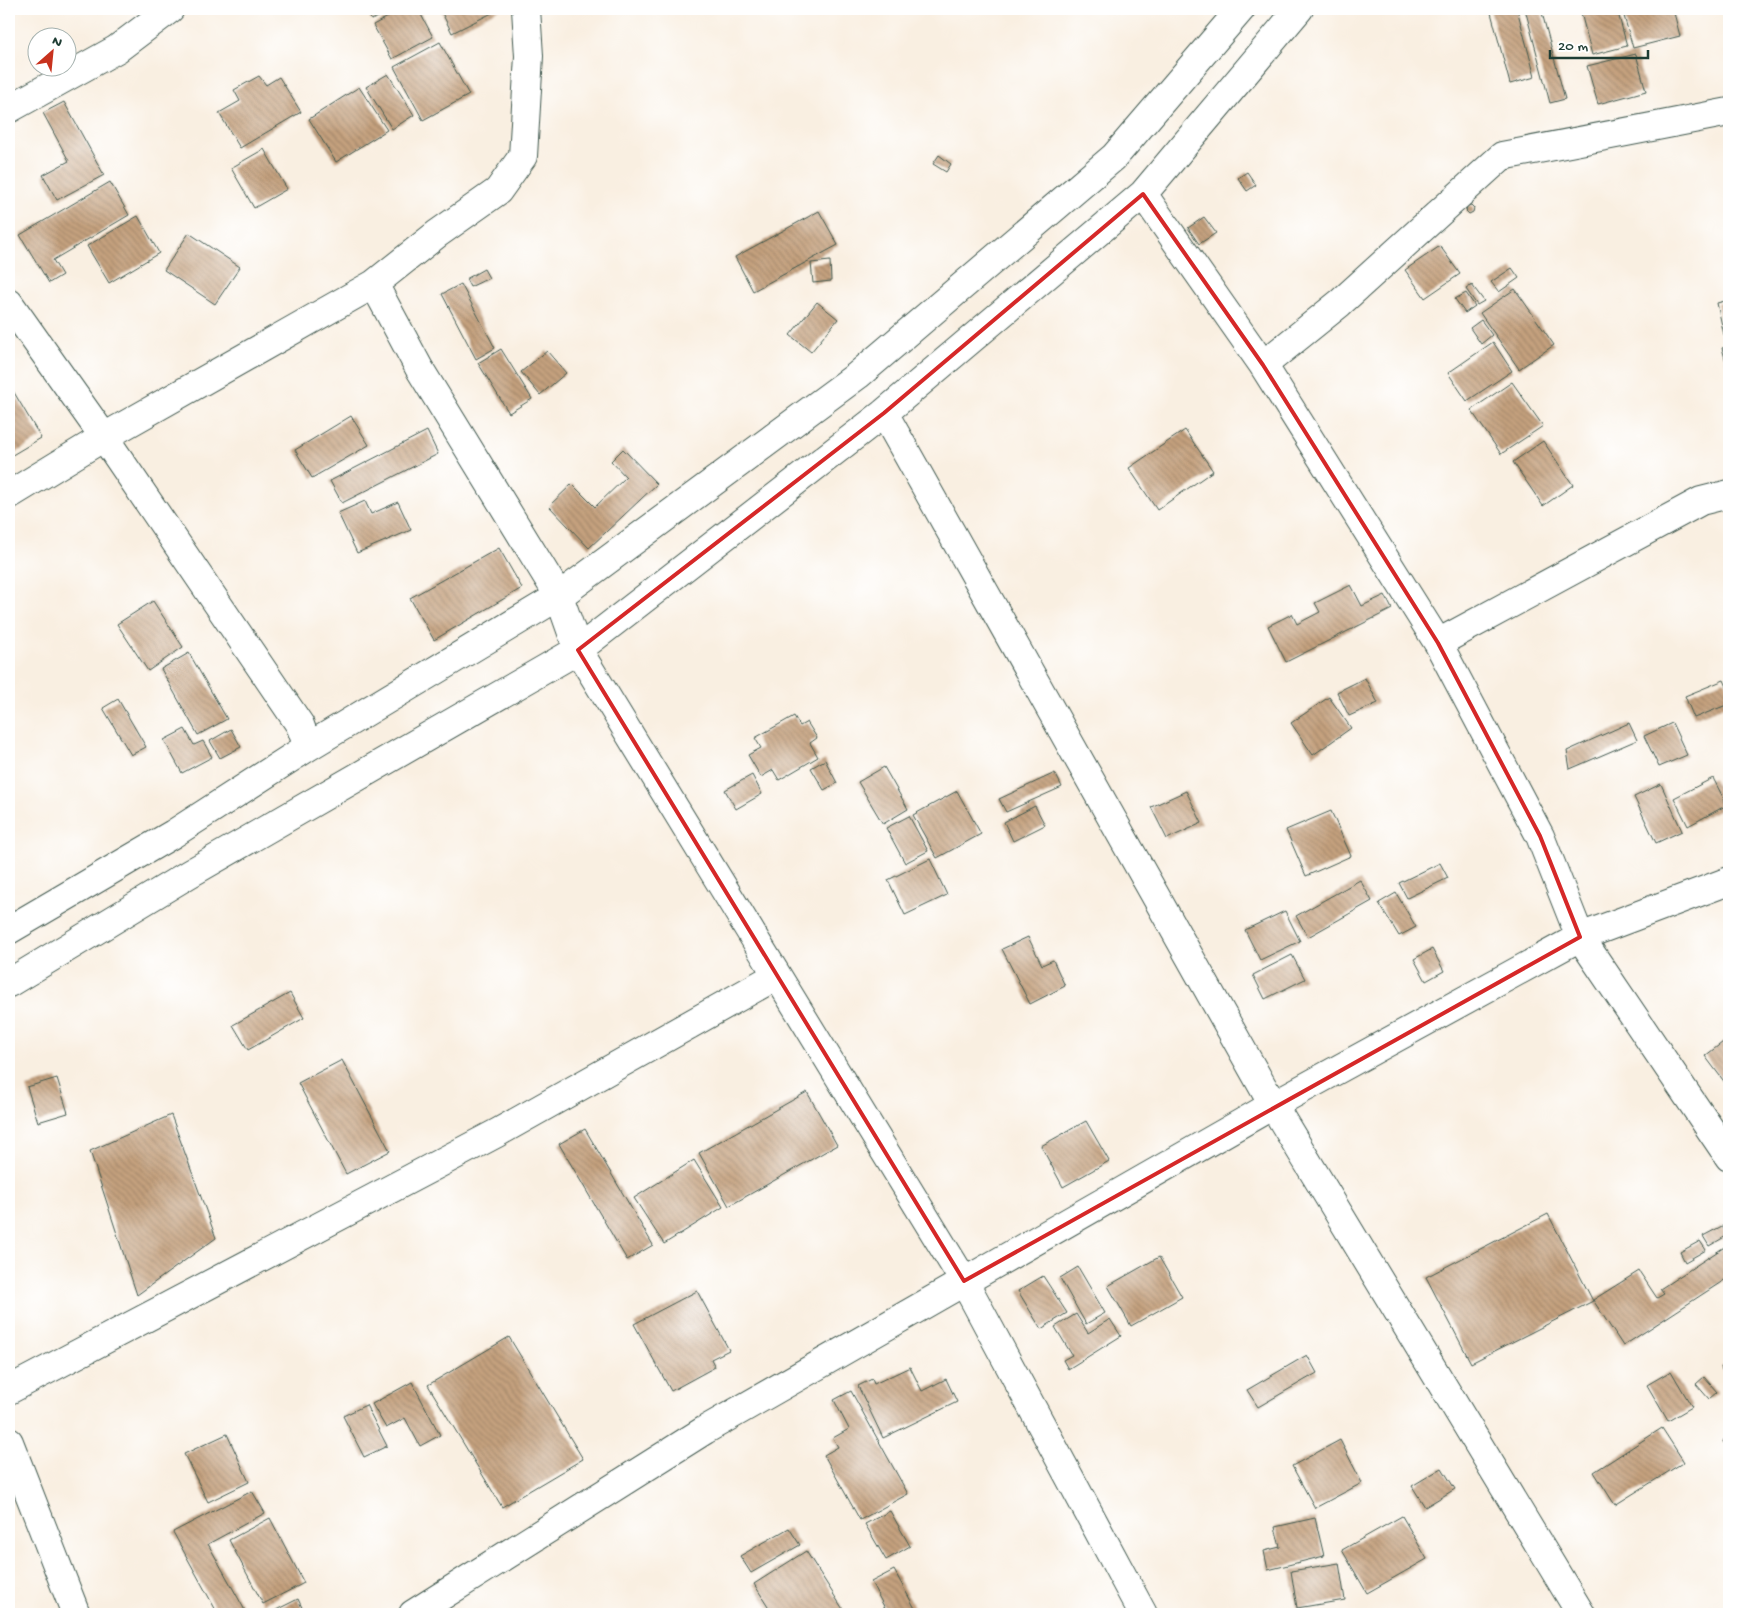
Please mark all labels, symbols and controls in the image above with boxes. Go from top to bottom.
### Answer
north arrow [28,28,78,78]
scale bar [1550,28,1648,60]
text: N [49,33,65,52]
text: 20 m [1558,38,1588,56]

